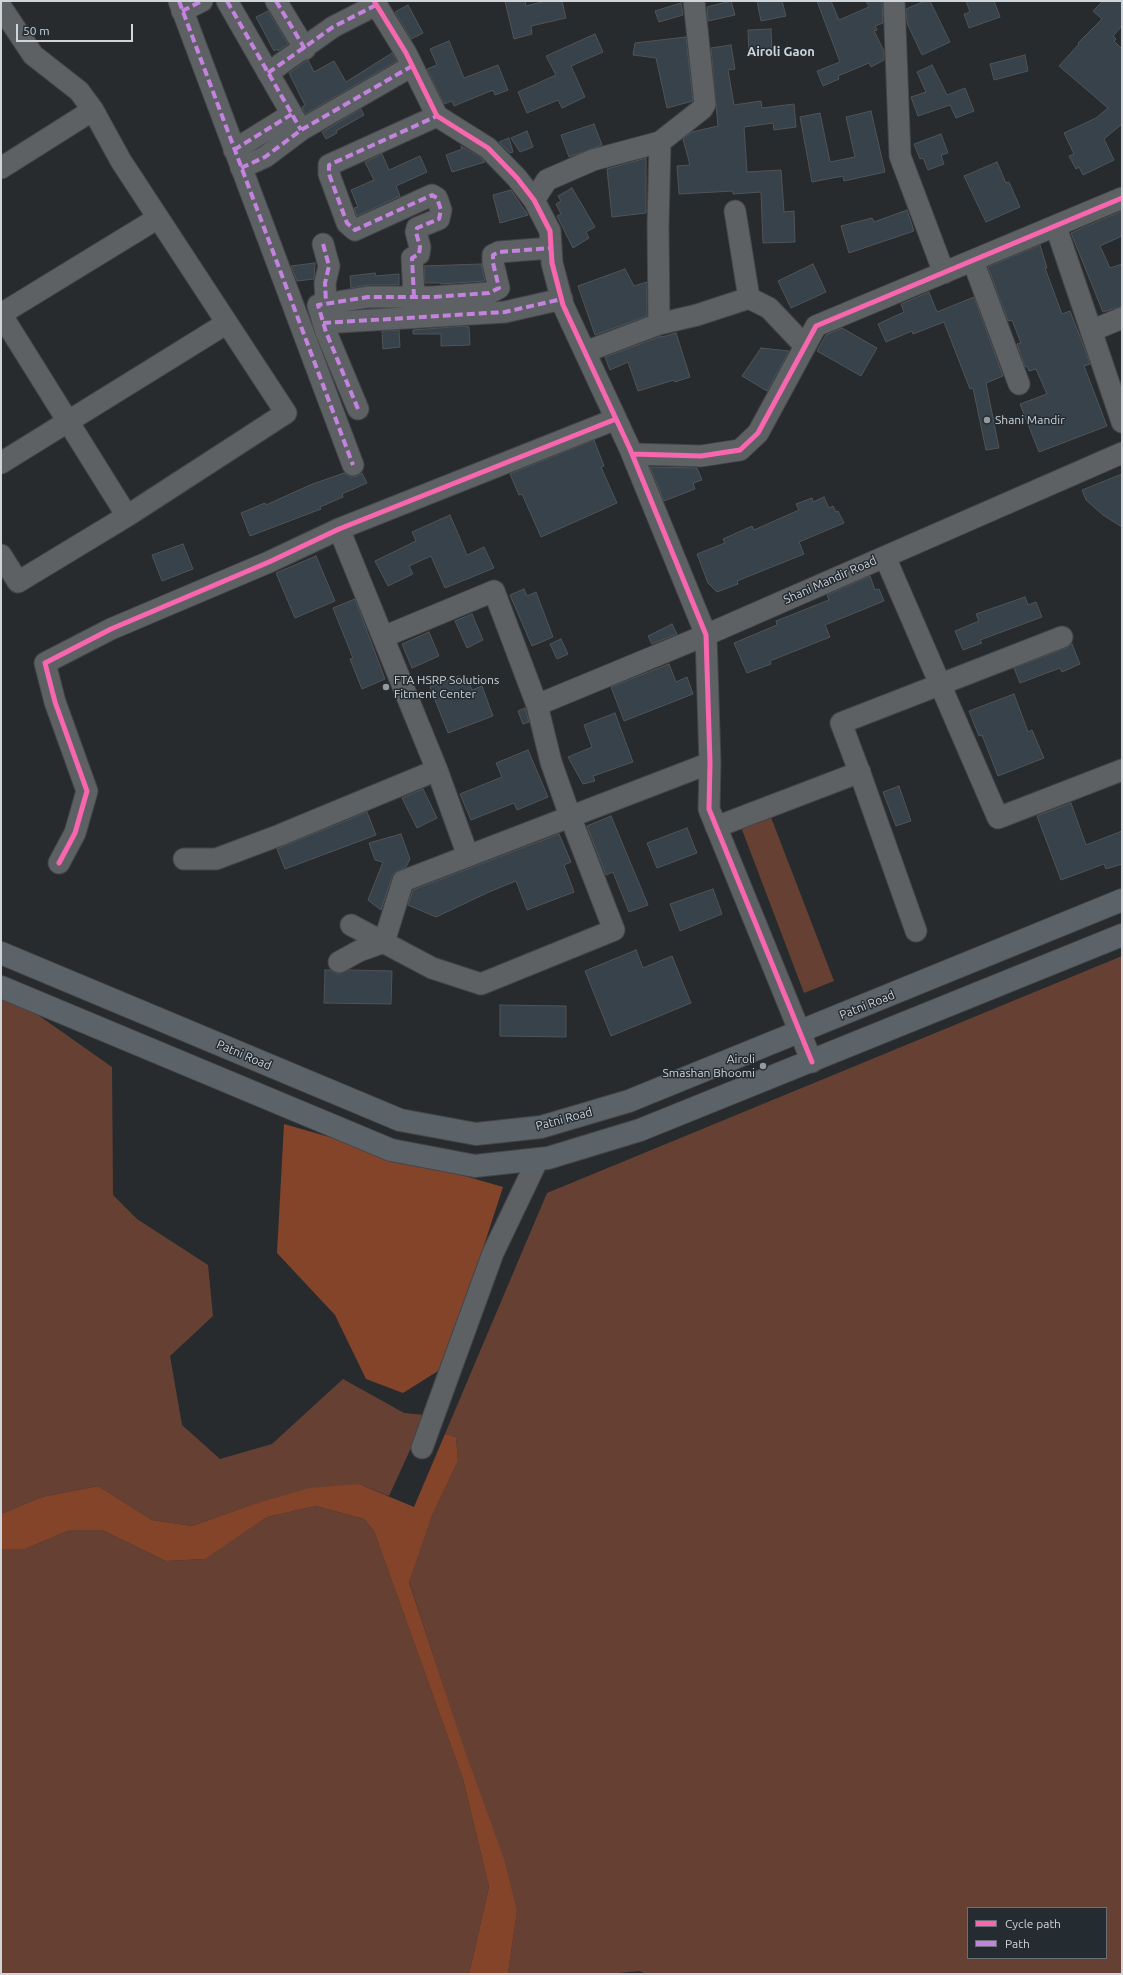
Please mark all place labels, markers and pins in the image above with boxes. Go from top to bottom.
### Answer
place label: Shani Mandir [995,413,1065,427]
marker: Shani Mandir [982,415,992,425]
place label: FTA HSRP Solutions Fitment Center [394,673,499,701]
marker: FTA HSRP Solutions Fitment Center [381,682,391,692]
place label: Airoli Smashan Bhoomi [663,1052,755,1080]
marker: Airoli Smashan Bhoomi [758,1061,768,1071]

